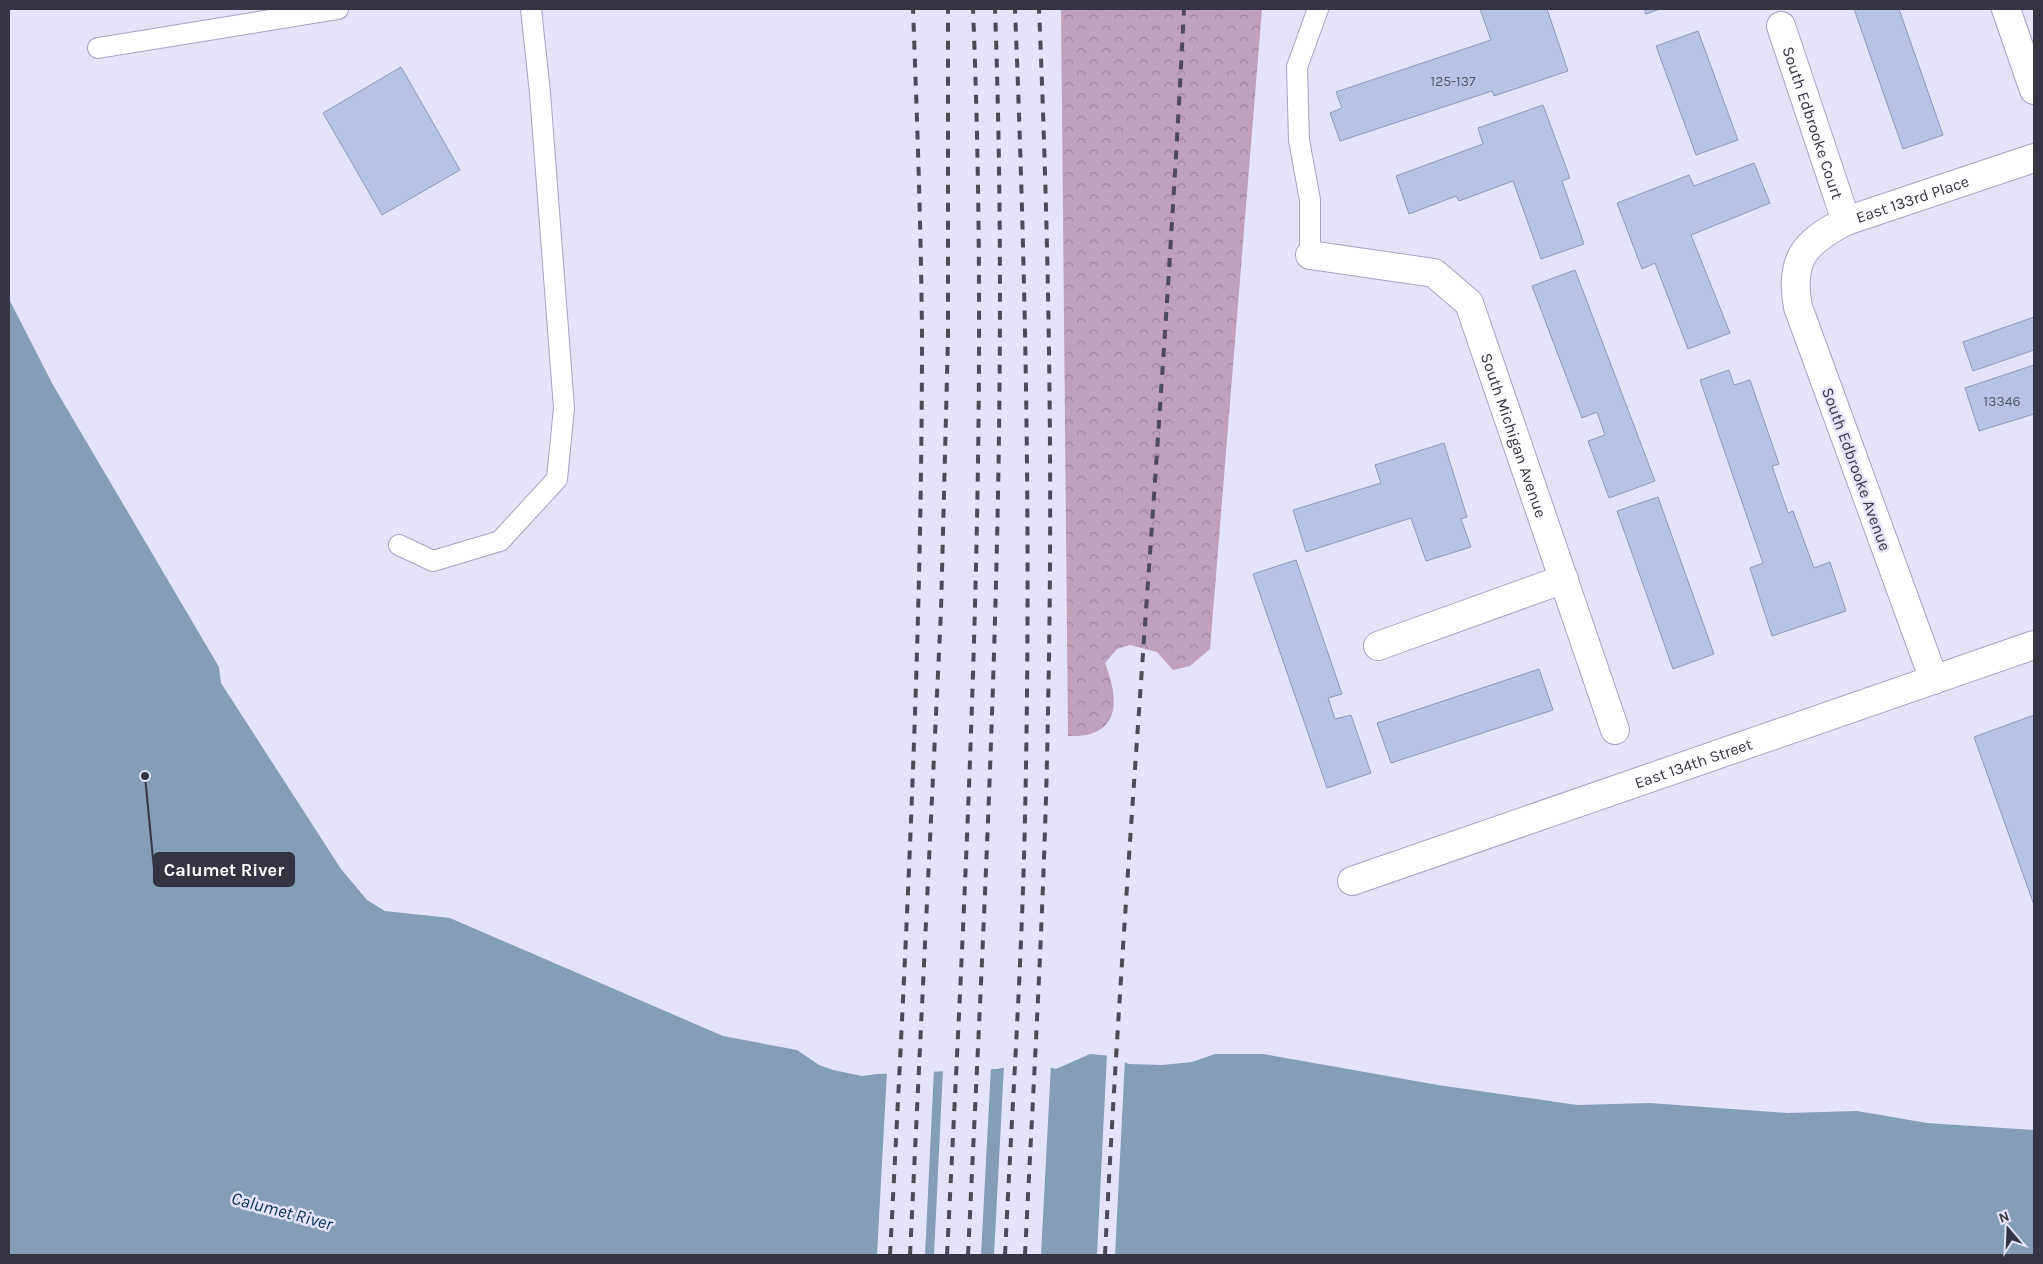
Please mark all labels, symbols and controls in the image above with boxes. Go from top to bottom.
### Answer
street label: South Edbrooke Court [1778,44,1847,202]
house number: 125-137 [1431,73,1476,90]
street label: East 133rd Place [1853,172,1971,227]
street label: South Michigan Avenue [1477,350,1551,520]
street label: South Edbrooke Avenue [1818,385,1895,553]
house number: 13346 [1984,393,2021,410]
street label: East 134th Street [1632,734,1755,793]
callout: Calumet River [154,853,294,886]
text: Calumet River [164,859,284,881]
water label: Calumet River [229,1187,336,1235]
north arrow [1983,1204,2033,1254]
text: N [1996,1208,2011,1227]

